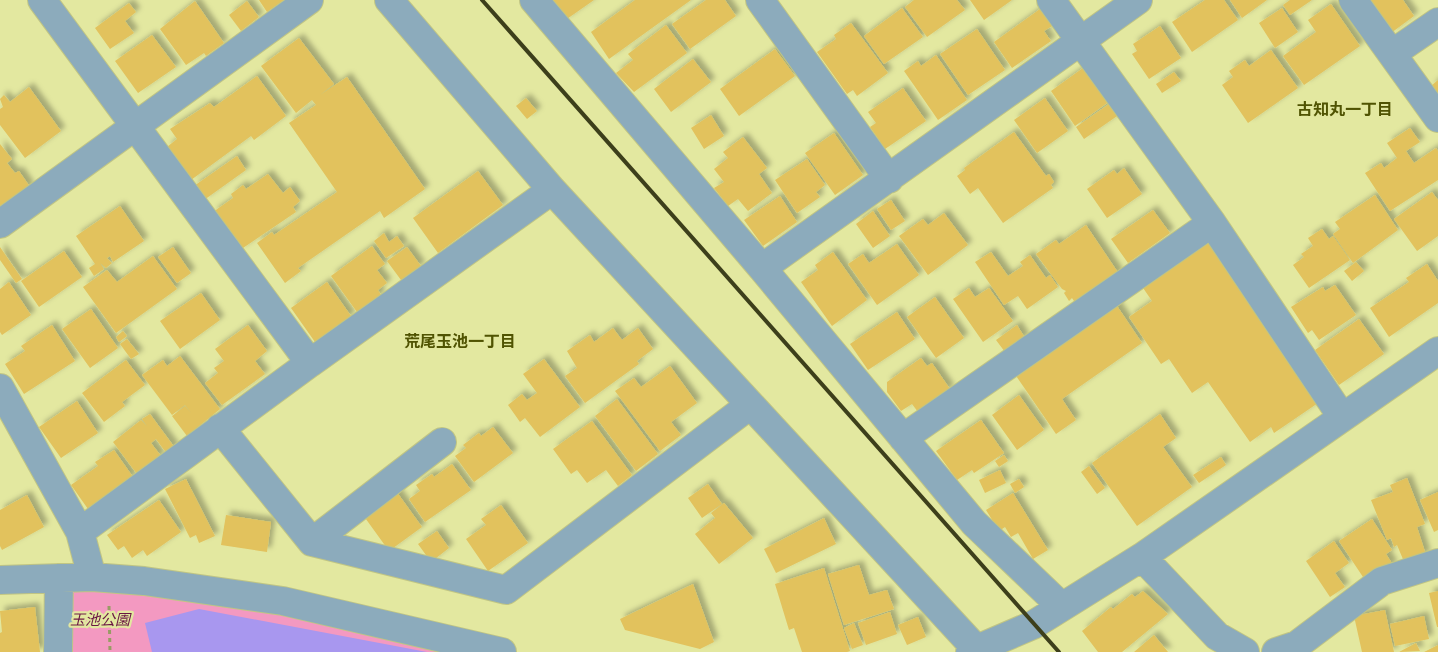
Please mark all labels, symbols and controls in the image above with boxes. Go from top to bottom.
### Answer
district label: 古知丸一丁目 [1297,98,1393,120]
district label: 荒尾玉池一丁目 [404,330,516,352]
park label: 玉池公園 [70,609,132,629]

